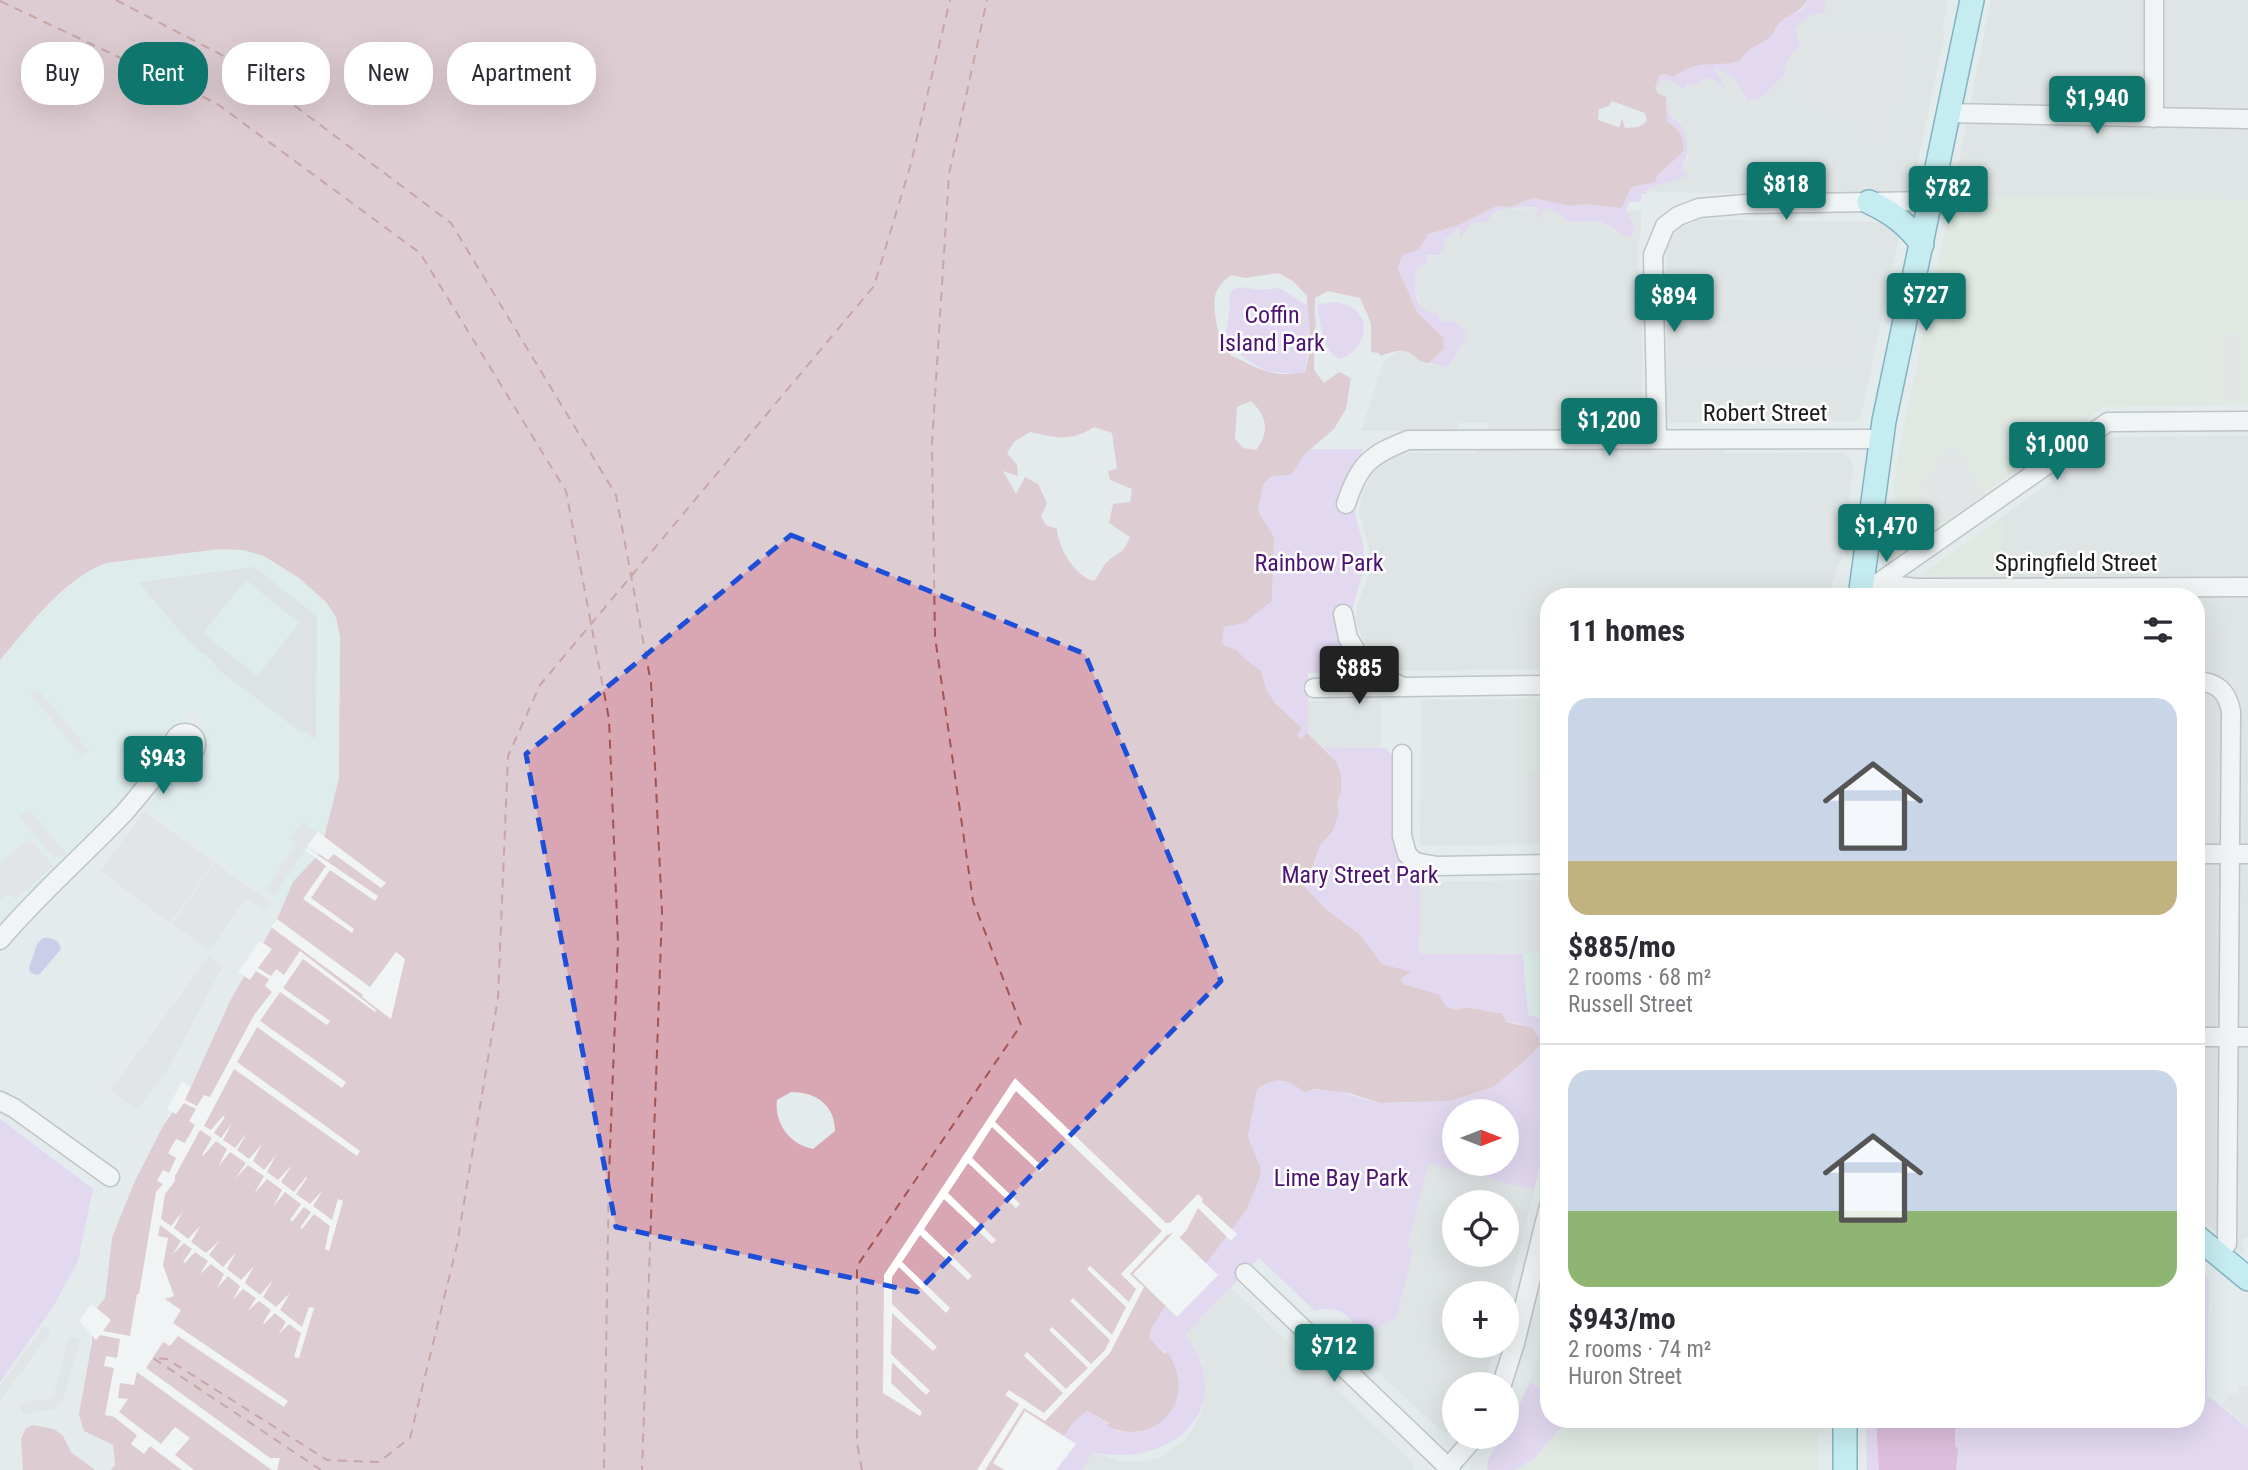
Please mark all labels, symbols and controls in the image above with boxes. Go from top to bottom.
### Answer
chip: Buy [21,42,104,105]
chip: Rent [118,42,208,105]
chip: Filters [222,42,330,105]
chip: New [344,42,433,105]
chip: Apartment [447,42,596,105]
pin: $1,940 [2040,76,2154,136]
text: $1,940 [2065,85,2129,112]
pin: $818 [1745,162,1827,222]
pin: $782 [1907,166,1989,226]
text: $818 [1763,171,1809,198]
text: $782 [1925,175,1971,202]
pin: $894 [1633,274,1715,334]
pin: $727 [1885,274,1967,333]
text: $727 [1903,282,1949,309]
text: $894 [1651,283,1697,310]
park label: Coffin Island Park [1219,301,1325,357]
pin: $1,200 [1552,398,1666,458]
street label: Robert Street [1703,399,1827,427]
text: $1,200 [1577,407,1641,434]
pin: $1,000 [2000,422,2114,482]
text: $1,000 [2025,431,2089,458]
pin: $1,470 [1829,504,1943,564]
text: $1,470 [1854,513,1918,540]
park label: Rainbow Park [1254,549,1384,577]
street label: Springfield Street [1995,549,2157,577]
icon: filters [2139,611,2177,649]
text: 11 homes [1568,613,1685,648]
pin: $885 [1318,646,1400,706]
text: $885 [1336,655,1382,682]
pin: $943 [122,736,204,796]
icon: home [1810,743,1936,869]
text: $943 [140,745,186,772]
park label: Mary Street Park [1281,861,1439,889]
text: $885/mo [1568,929,1676,964]
text: 2 rooms · 68 m² [1568,964,1711,991]
text: Russell Street [1568,991,1693,1018]
north arrow [1442,1099,1519,1176]
map controls [1442,1099,1519,1449]
icon: home [1810,1115,1936,1241]
park label: Lime Bay Park [1274,1164,1408,1192]
button: locate [1442,1190,1519,1267]
button: + [1442,1281,1519,1358]
text: $943/mo [1568,1301,1676,1336]
pin: $712 [1293,1324,1375,1384]
text: $712 [1311,1333,1357,1360]
text: 2 rooms · 74 m² [1568,1336,1711,1363]
text: Huron Street [1568,1363,1682,1390]
button: − [1442,1372,1519,1449]

